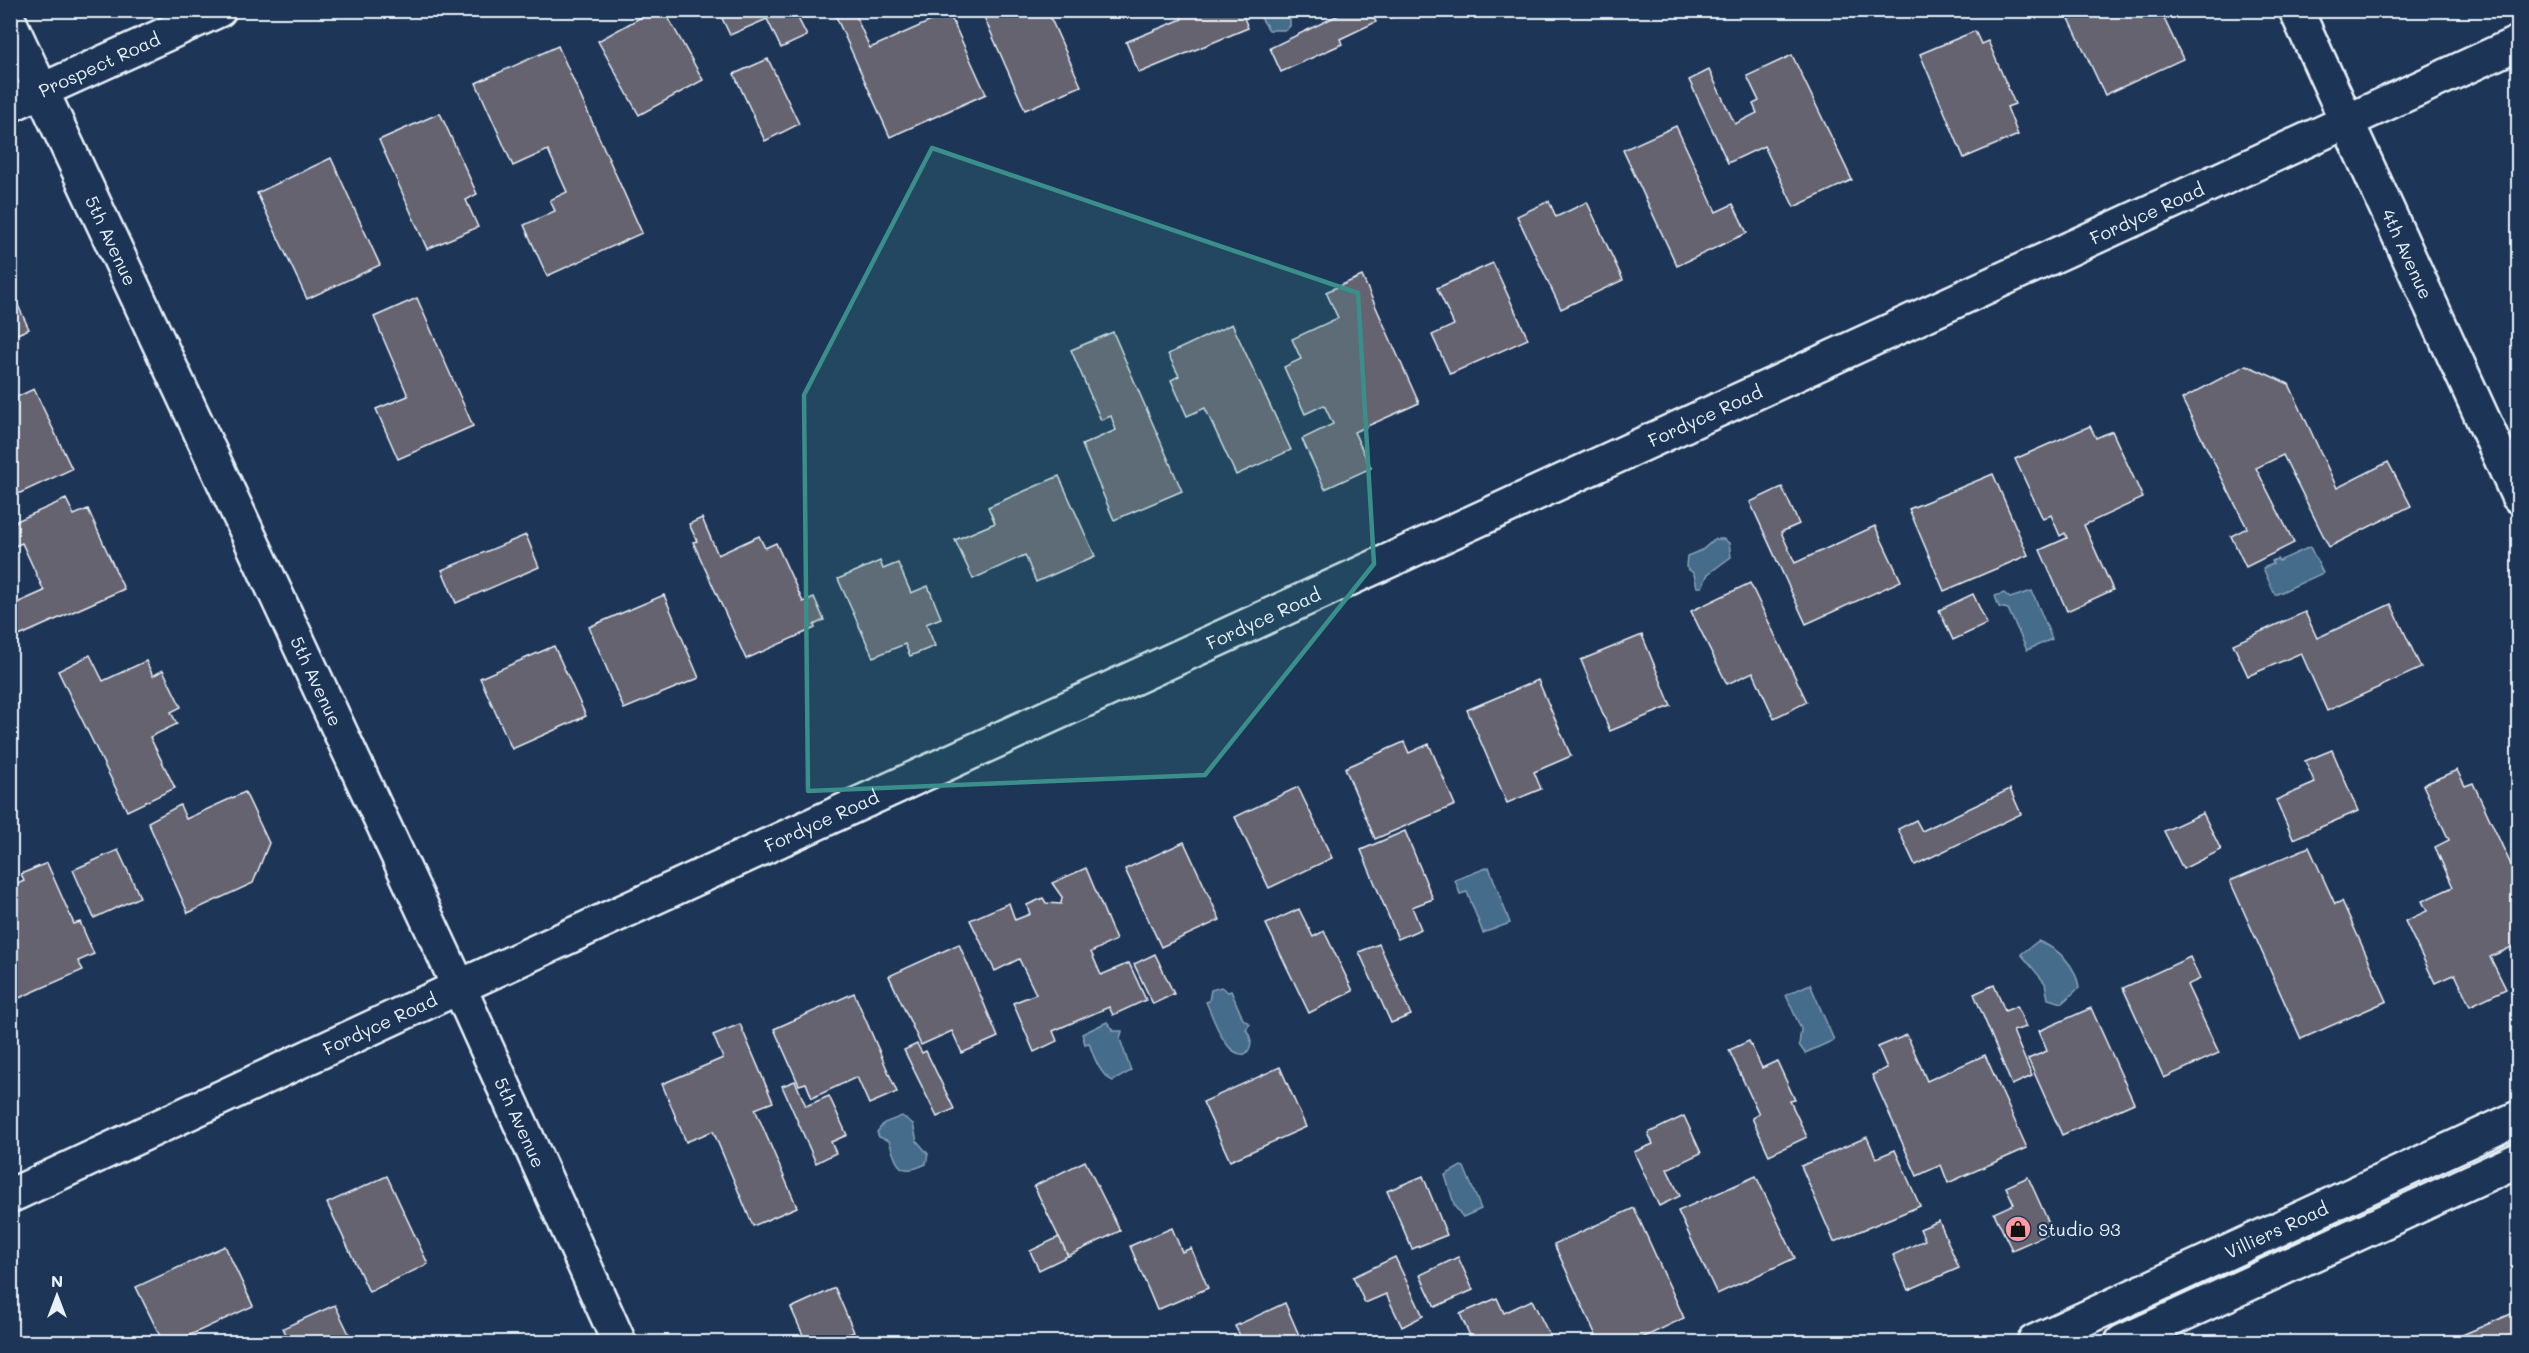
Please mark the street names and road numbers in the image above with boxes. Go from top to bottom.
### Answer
street label: Prospect Road [35,26,164,102]
street label: Fordyce Road [2086,177,2208,250]
street label: 5th Avenue [80,192,143,289]
street label: 4th Avenue [2376,205,2438,303]
street label: Fordyce Road [1644,379,1766,452]
street label: Fordyce Road [1202,582,1324,655]
street label: 5th Avenue [285,632,348,730]
street label: Fordyce Road [761,784,882,857]
street label: Fordyce Road [319,987,441,1061]
street label: 5th Avenue [489,1073,551,1171]
street label: Villiers Road [2221,1196,2332,1264]

